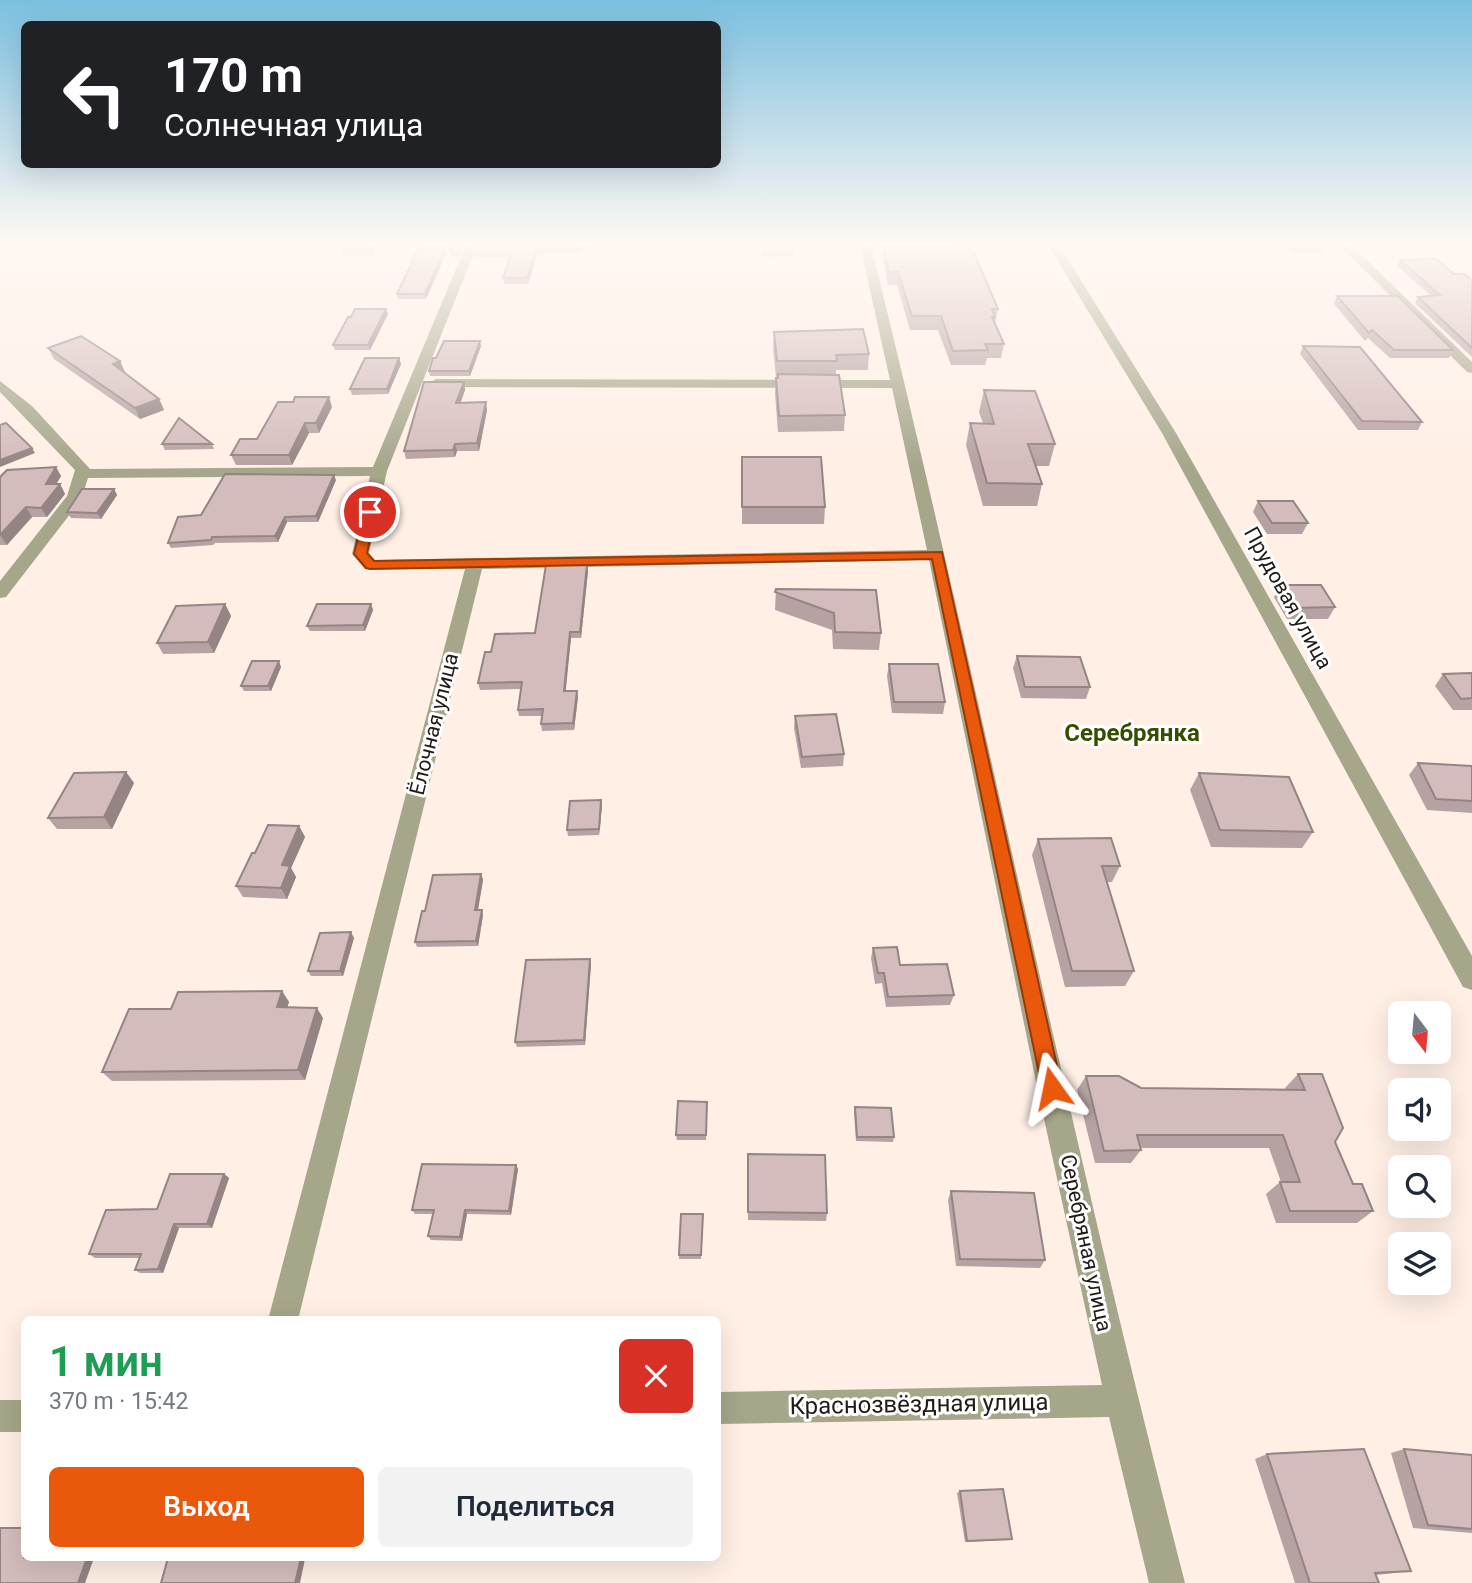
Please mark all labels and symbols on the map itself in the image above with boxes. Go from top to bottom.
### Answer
pin [340,482,400,542]
street label: Прудовая улица [1239,523,1337,673]
street label: Ёлочная улица [405,651,463,797]
district label: Серебрянка [1064,719,1200,747]
north arrow [1388,1001,1451,1064]
position arrow [1015,1051,1089,1125]
street label: Серебряная улица [1056,1152,1116,1334]
street label: Краснозвёздная улица [789,1388,1049,1420]

